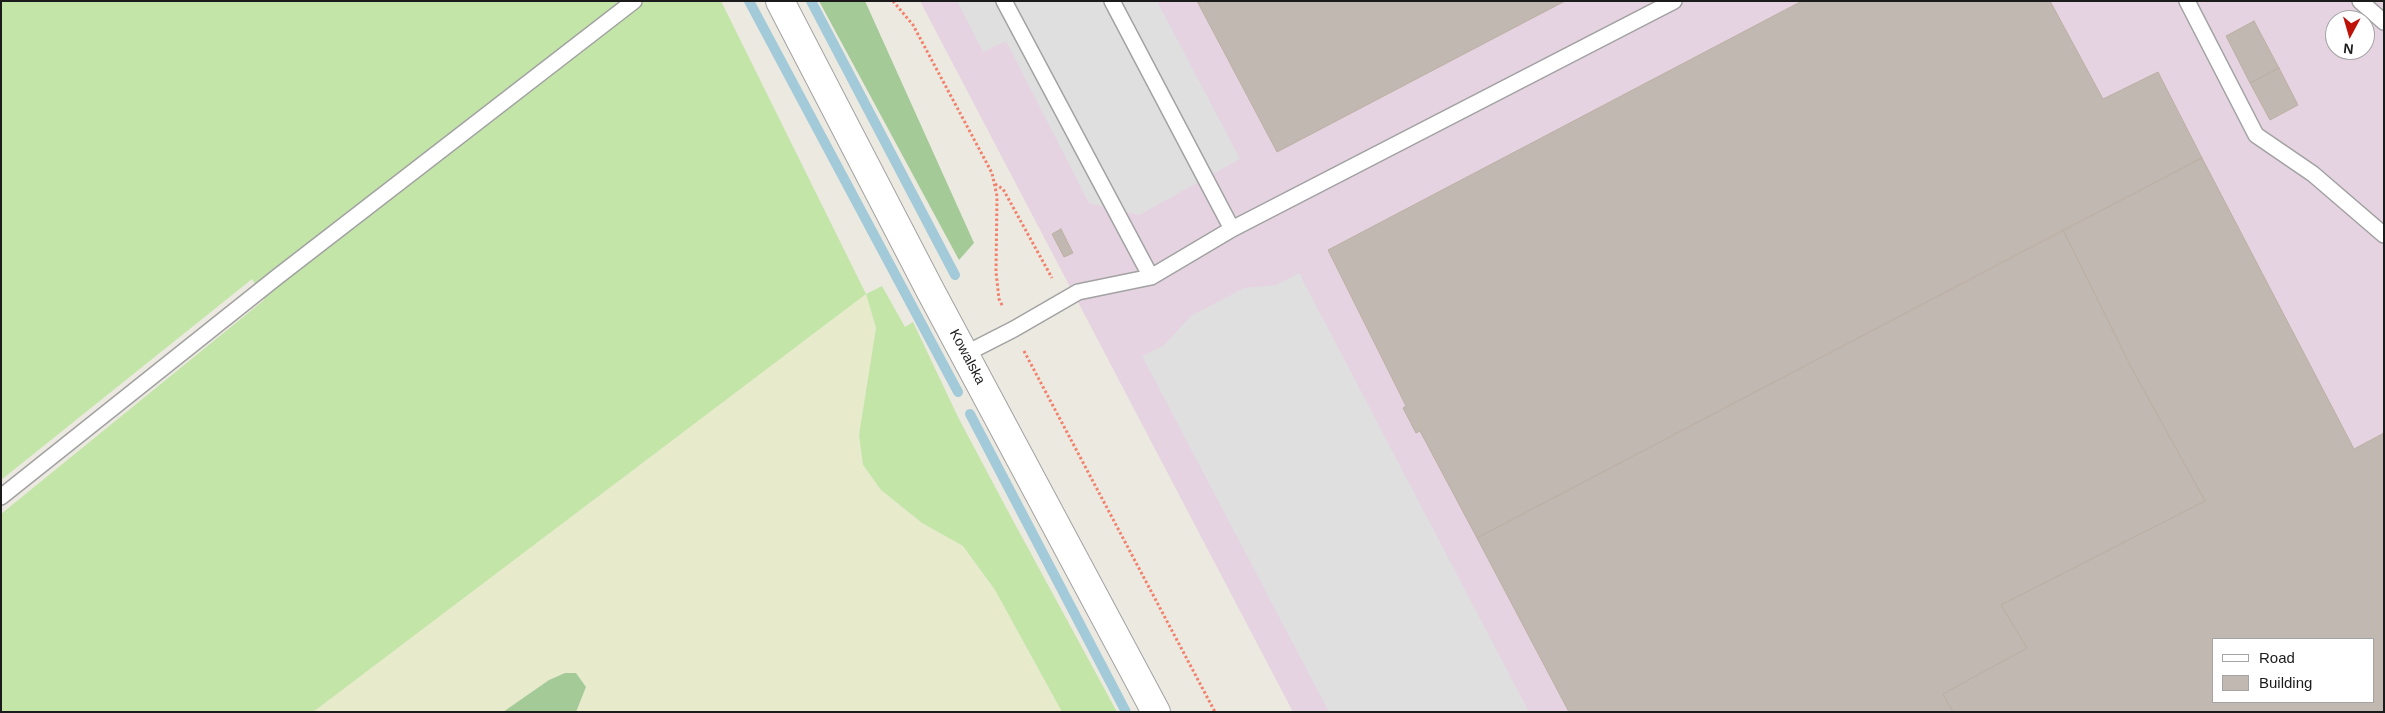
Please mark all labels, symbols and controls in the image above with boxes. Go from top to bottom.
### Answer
north arrow [2325,10,2375,60]
text: N [2343,40,2354,57]
street label: Kowalska [946,327,988,387]
legend [2212,638,2375,703]
text: Road [2259,649,2295,666]
text: Building [2259,674,2312,691]

